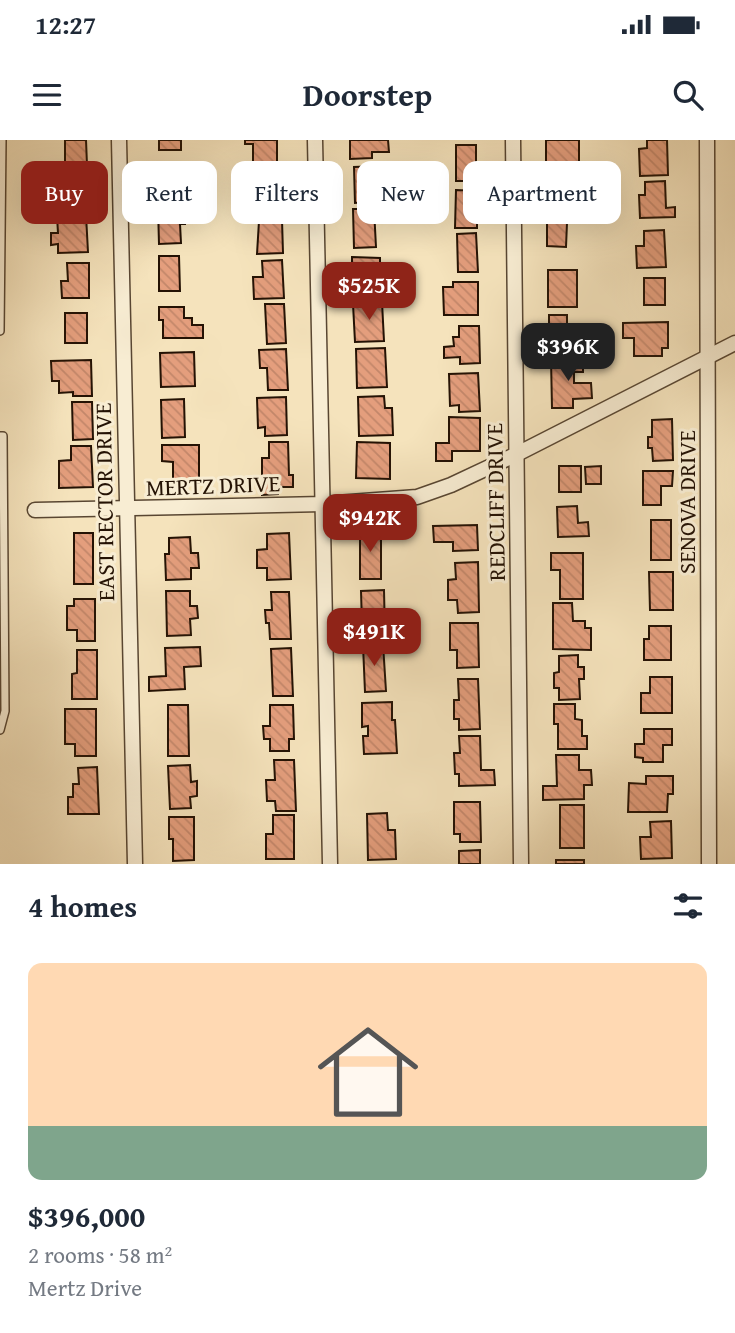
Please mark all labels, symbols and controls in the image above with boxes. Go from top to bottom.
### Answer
text: 12:27 [35,5,96,44]
text: Doorstep [303,71,432,118]
icon: menu [28,76,66,114]
icon: search [669,76,707,114]
chip: Buy [21,161,108,224]
chip: Rent [122,161,217,224]
chip: Filters [231,161,343,224]
chip: New [357,161,449,224]
chip: Apartment [463,161,621,224]
pin: $525K [320,262,418,322]
text: $525K [338,268,400,301]
pin: $396K [519,324,617,383]
text: $396K [537,329,599,362]
street label: EAST RECTOR DRIVE [86,403,122,601]
street label: REDCLIFF DRIVE [477,423,513,581]
street label: SENOVA DRIVE [670,430,703,574]
street label: MERTZ DRIVE [145,466,281,504]
pin: $942K [321,494,419,554]
text: $942K [339,500,401,533]
pin: $491K [325,608,423,668]
text: $491K [343,614,405,647]
text: 4 homes [28,884,137,928]
icon: filters [669,887,707,925]
icon: home [305,1009,431,1135]
text: $396,000 [28,1194,145,1238]
text: 2 rooms · 58 m² [28,1238,172,1271]
text: Mertz Drive [28,1271,142,1304]

